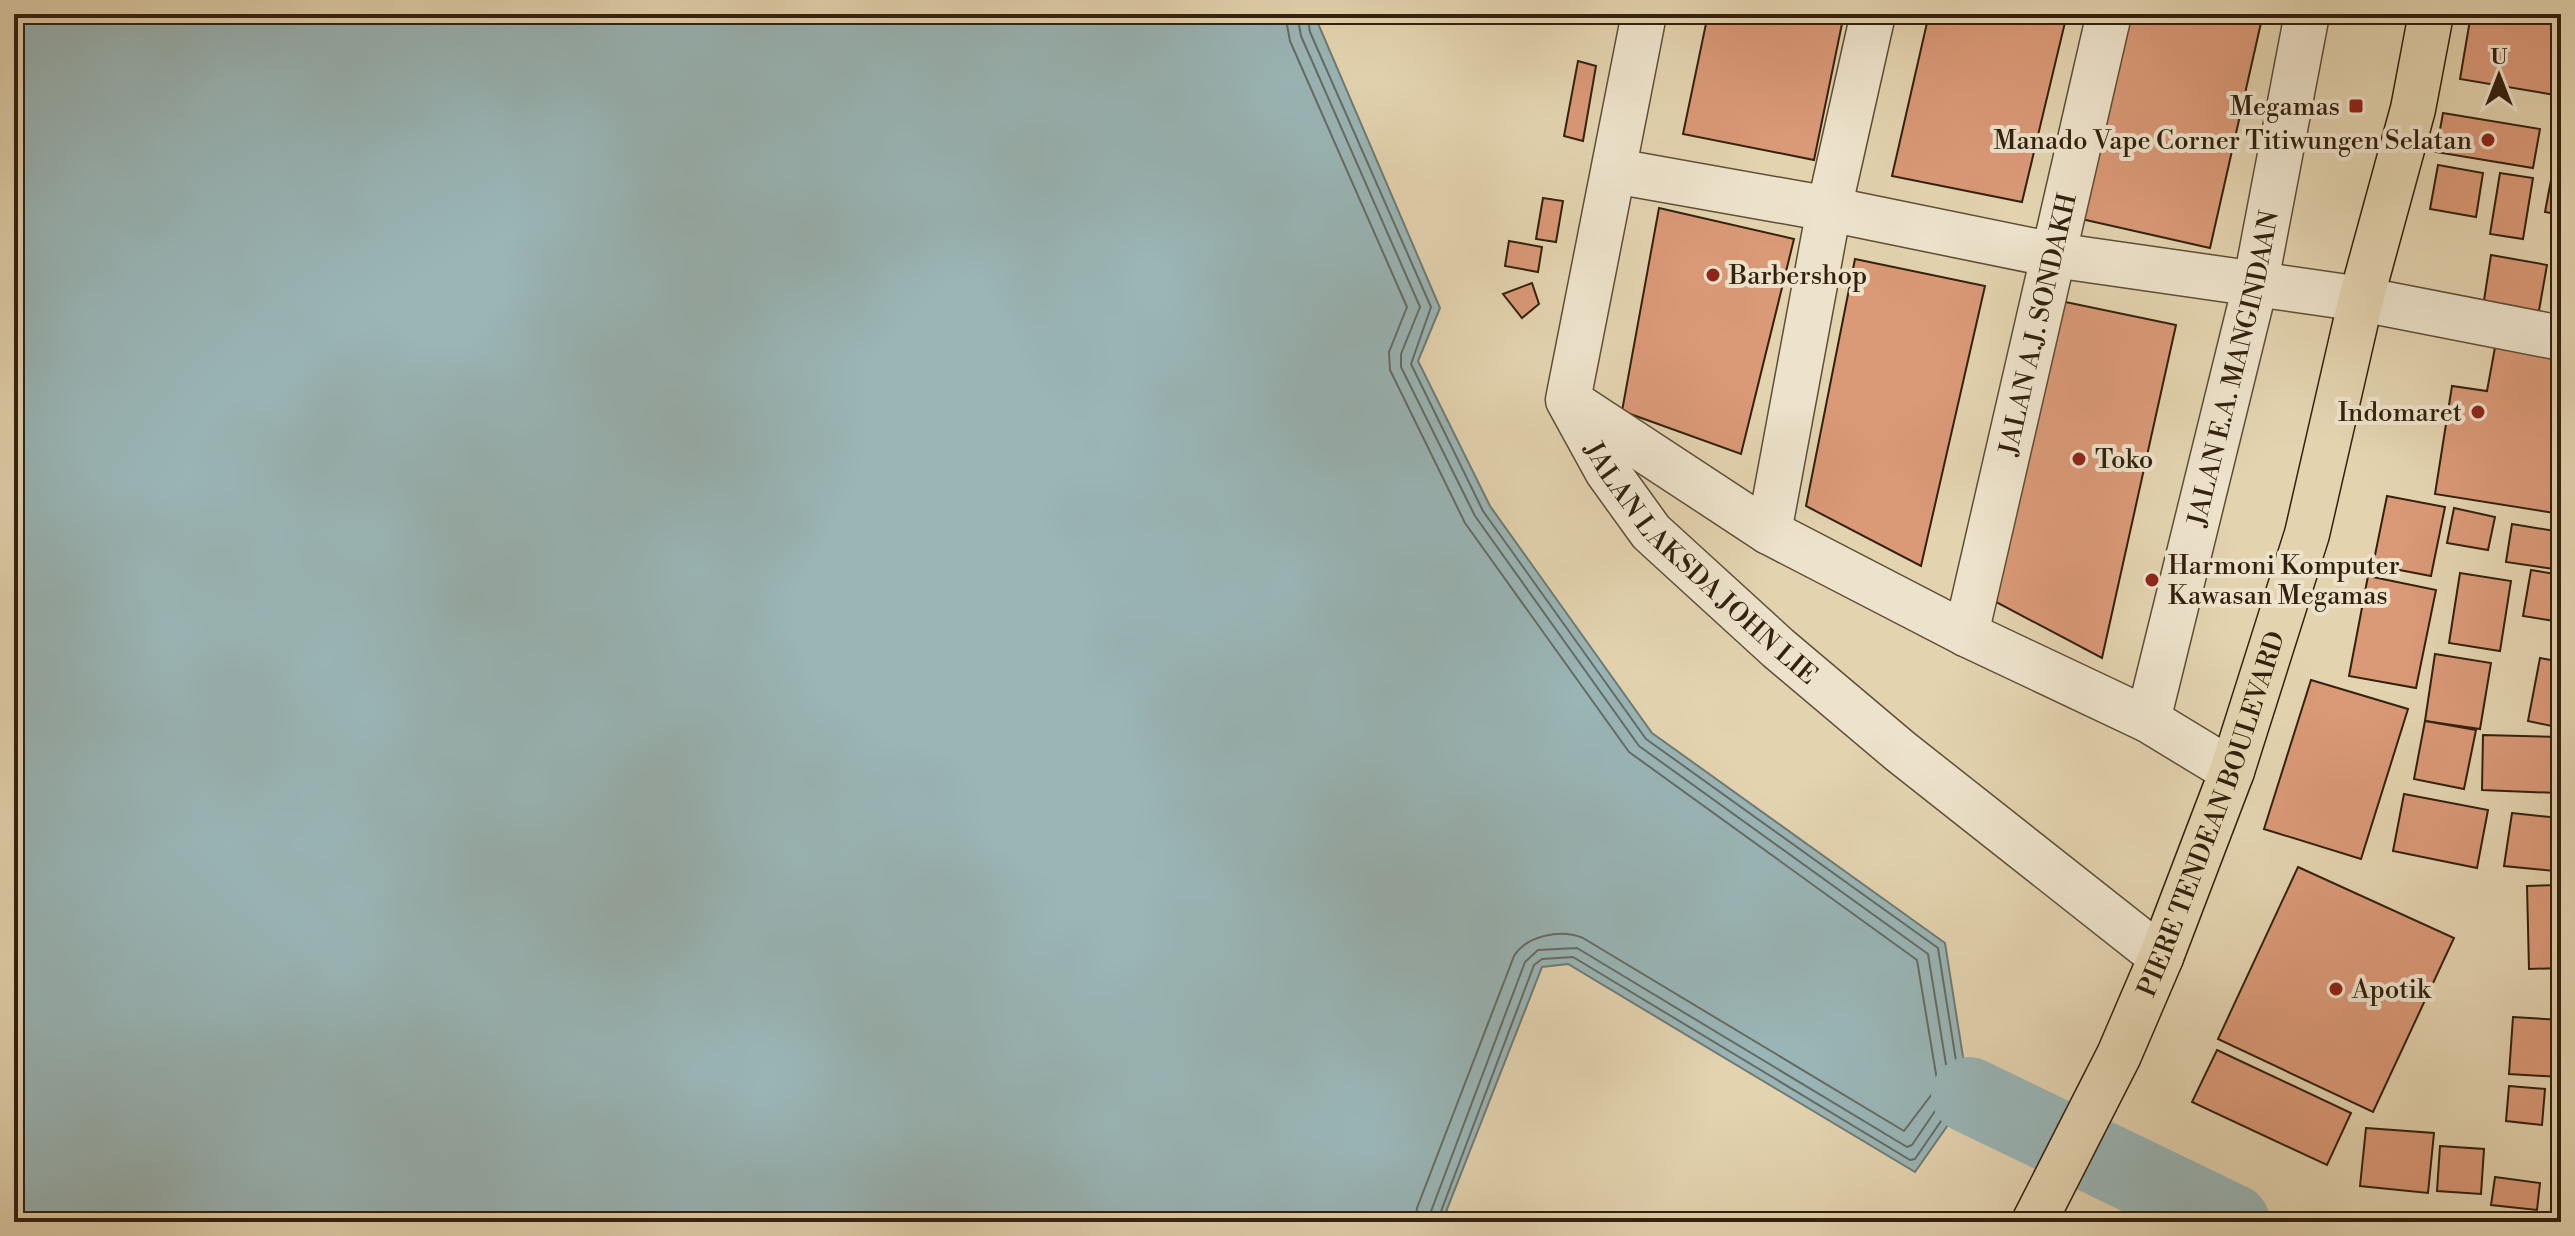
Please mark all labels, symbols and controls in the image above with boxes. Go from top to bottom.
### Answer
north arrow [2459,36,2539,116]
text: U [2490,44,2508,71]
place label: Megamas [2230,91,2340,123]
marker: Megamas [2347,97,2365,115]
place label: Manado Vape Corner Titiwungen Selatan [1993,125,2472,157]
marker: Manado Vape Corner Titiwungen Selatan [2479,131,2497,149]
street label: JALAN A.J. SONDAKH [1993,190,2084,459]
street label: JALAN E.A. MANGINDAAN [2181,207,2286,530]
place label: Barbershop [1728,260,1867,292]
marker: Barbershop [1704,266,1722,284]
place label: Indomaret [2338,397,2462,429]
marker: Indomaret [2469,403,2487,421]
street label: JALAN LAKSDA JOHN LIE [1577,436,1824,691]
place label: Toko [2095,444,2153,476]
marker: Toko [2070,450,2088,468]
place label: Harmoni Komputer Kawasan Megamas [2168,550,2400,612]
marker: Harmoni Komputer Kawasan Megamas [2143,571,2161,589]
street label: PIERE TENDEAN BOULEVARD [2131,627,2292,1002]
place label: Apotik [2351,974,2432,1006]
marker: Apotik [2327,980,2345,998]

